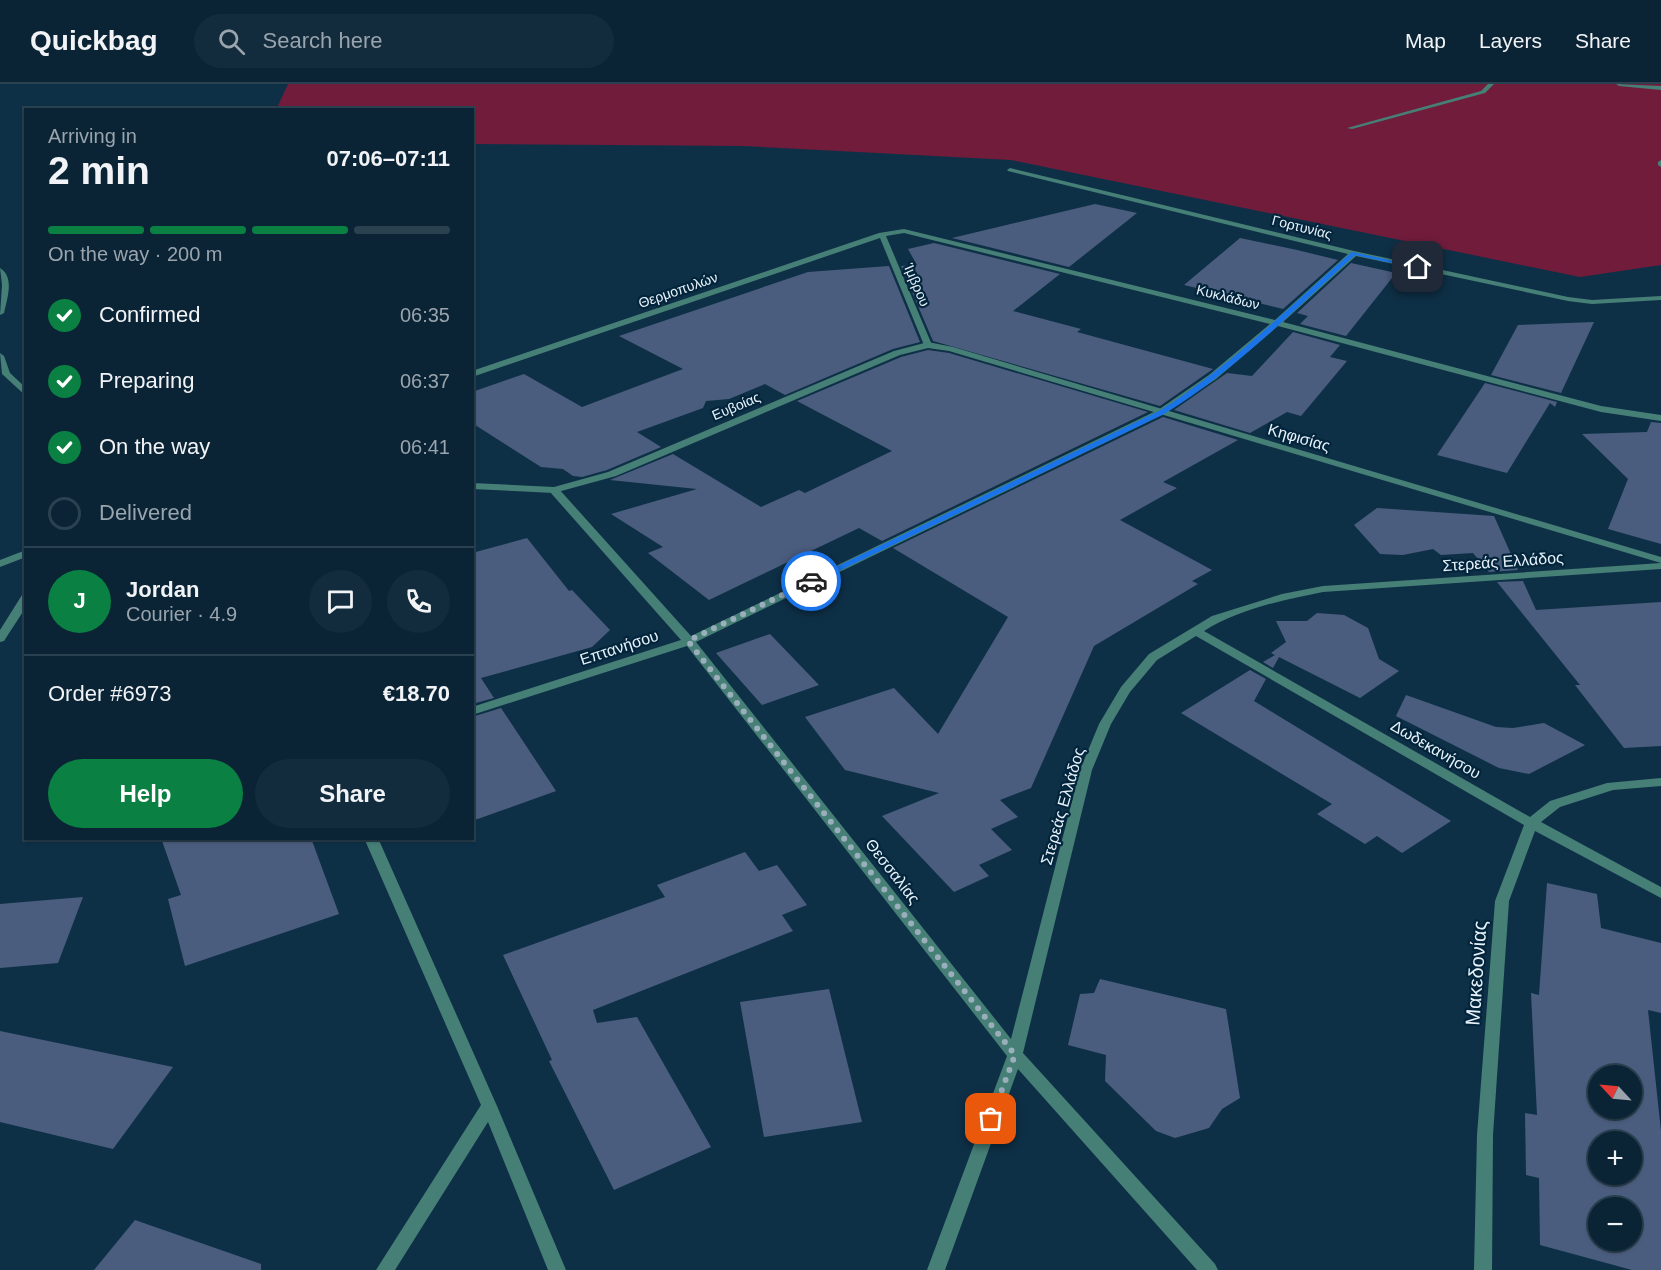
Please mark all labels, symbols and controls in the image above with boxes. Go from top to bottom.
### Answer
search box [194,14,614,68]
text: Quickbag [30,25,158,56]
icon: search [215,25,248,58]
text: Search here [263,28,382,53]
text: Map [1405,29,1446,52]
text: Layers [1479,29,1542,52]
text: Share [1575,29,1631,52]
text: Arriving in [48,125,137,147]
text: 07:06–07:11 [326,146,450,171]
text: 2 min [48,149,150,192]
street label: Γορτυνίας [1270,212,1334,242]
pin [1392,241,1443,292]
text: On the way · 200 m [48,243,223,265]
icon: home [1401,250,1434,283]
street label: Ίμβρου [900,260,933,309]
street label: Θερμοπυλών [636,269,720,311]
street label: Κυκλάδων [1195,281,1261,313]
icon: check [48,299,81,332]
text: Confirmed [99,302,200,327]
text: 06:35 [400,304,450,326]
icon: check [48,365,81,398]
text: Preparing [99,368,194,393]
text: 06:37 [400,370,450,392]
street label: Ευβοίας [709,389,763,423]
street label: Κηφισίας [1266,421,1332,455]
icon: check [48,431,81,464]
text: On the way [99,434,210,459]
text: 06:41 [400,436,450,458]
text: Delivered [99,500,192,525]
street label: Στερεάς Ελλάδος [1442,549,1564,574]
courier [781,551,841,611]
icon: car [795,565,828,598]
button: chat [309,570,372,633]
button: phone [387,570,450,633]
text: Jordan [126,577,199,602]
text: J [73,588,86,613]
text: Courier · 4.9 [126,603,237,625]
street label: Επτανήσου [578,627,661,668]
text: Order #6973 [48,681,172,706]
text: €18.70 [383,681,450,706]
street label: Δωδεκανήσου [1388,717,1484,782]
street label: Στερεάς Ελλάδος [1038,745,1087,867]
button: Help [48,759,243,828]
button: Share [255,759,450,828]
street label: Θεσσαλίας [862,836,923,907]
street label: Μακεδονίας [1461,919,1491,1026]
north arrow [1588,1065,1642,1119]
map controls [1588,1065,1642,1251]
pin [965,1093,1016,1144]
icon: bag [974,1102,1007,1135]
button: + [1588,1131,1642,1185]
button: − [1588,1197,1642,1251]

